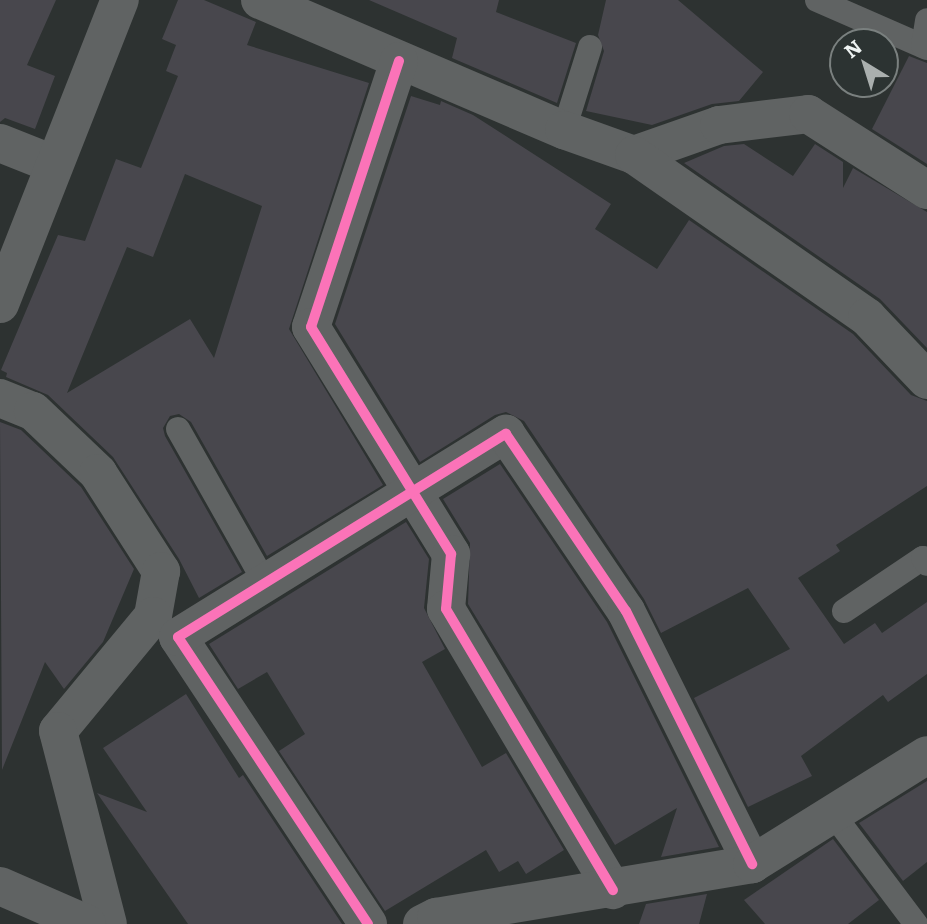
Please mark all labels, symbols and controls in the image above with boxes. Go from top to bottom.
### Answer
north arrow [829,28,899,98]
text: N [837,32,867,64]

